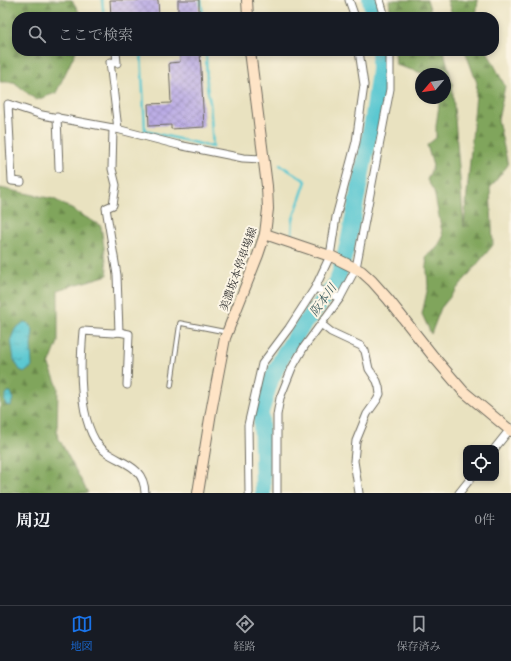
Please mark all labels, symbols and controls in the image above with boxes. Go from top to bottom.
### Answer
search box [12,12,499,56]
icon: search [26,23,48,45]
text: ここで検索 [58,29,133,44]
north arrow [415,68,451,104]
street label: 美濃坂本停車場線 [217,226,260,313]
water label: 阪本川 [307,280,340,319]
map controls [463,445,499,481]
button: locate [463,445,499,481]
text: 周辺 [16,513,50,530]
text: 0件 [474,514,495,527]
tab: 地図 [71,613,93,655]
tab: 経路 [234,613,256,655]
tab: 保存済み [397,613,441,655]

